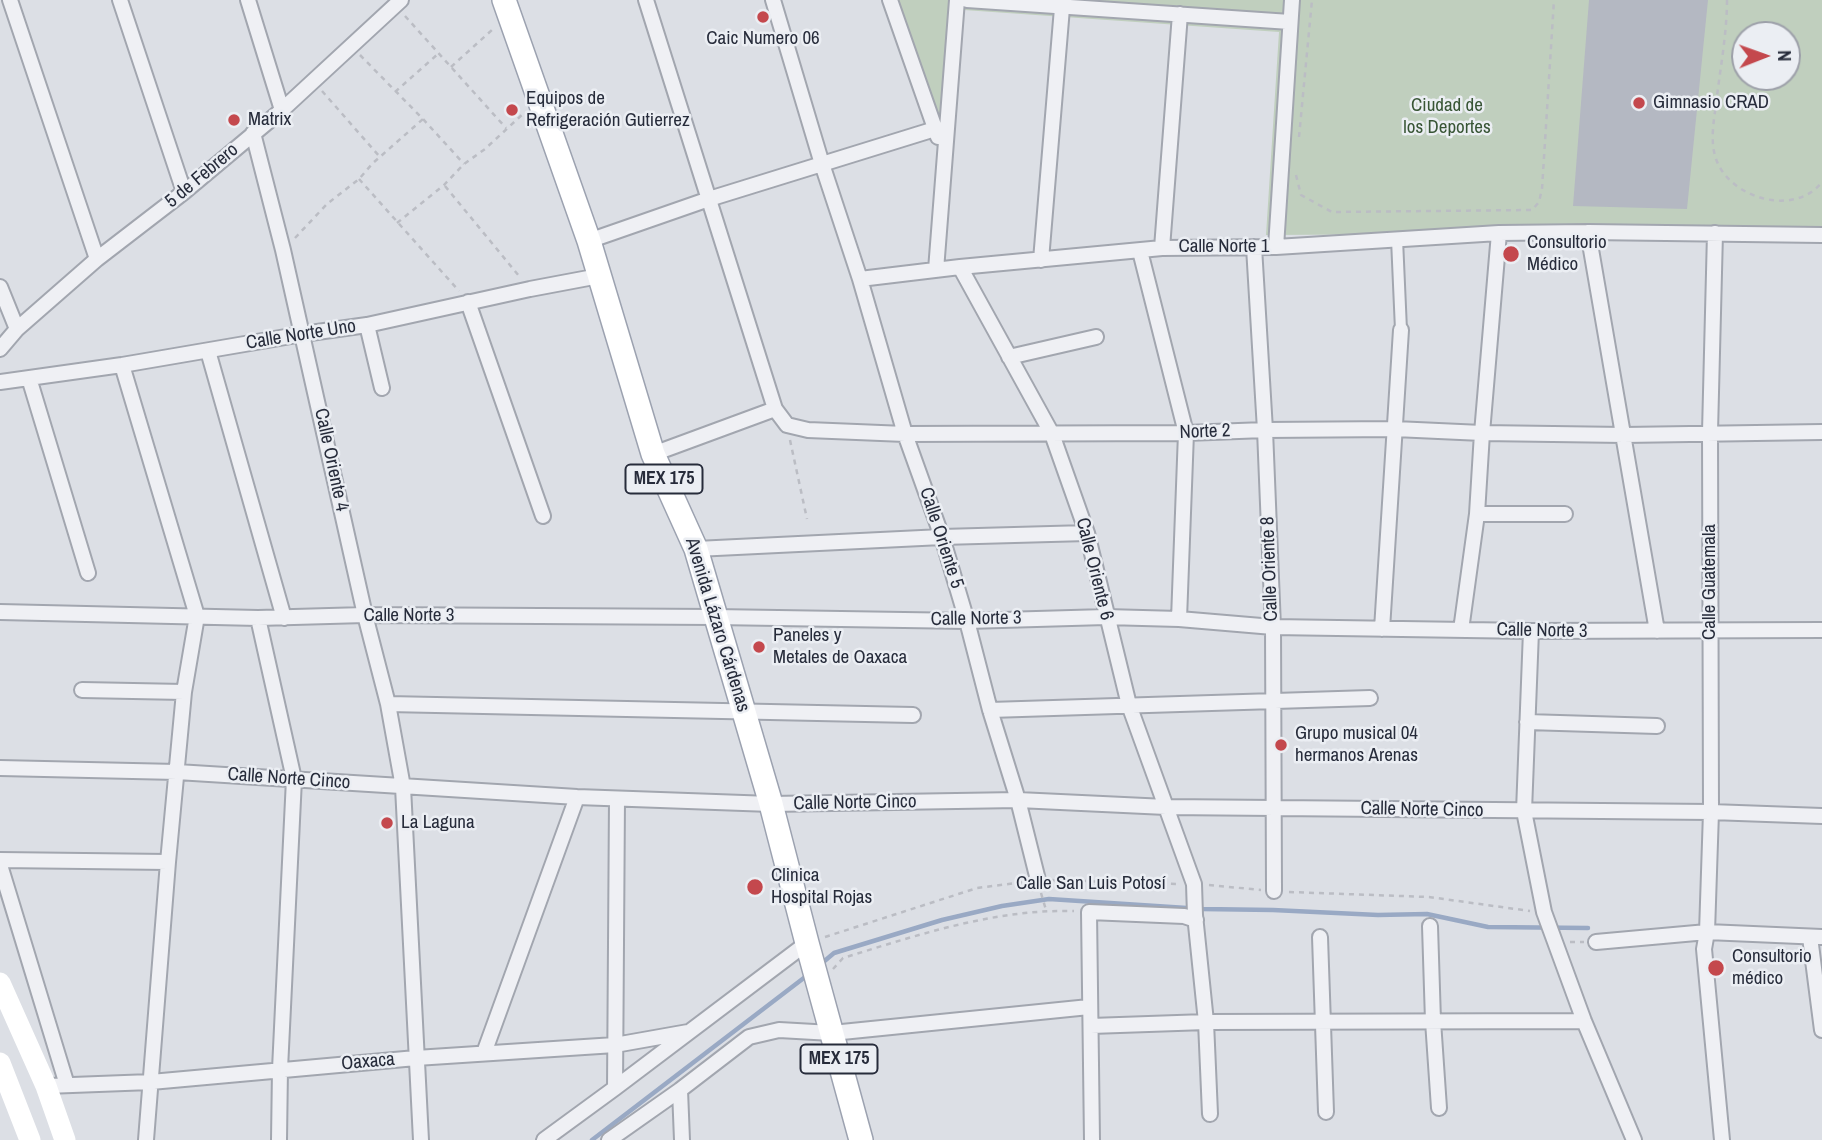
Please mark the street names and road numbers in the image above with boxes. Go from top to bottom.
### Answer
street label: 5 de Febrero [161,139,243,213]
street label: Calle Norte 1 [1179,236,1269,258]
street label: Calle Norte Uno [244,315,358,355]
street label: Calle Oriente 4 [309,406,353,514]
street label: Norte 2 [1179,420,1231,444]
road number: MEX 175 [626,464,702,494]
street label: Calle Oriente 5 [914,485,968,591]
street label: Calle Oriente 6 [1070,515,1118,623]
street label: Calle Oriente 8 [1257,516,1283,622]
street label: Calle Guatemala [1699,524,1721,640]
street label: Avenida Lázaro Cárdenas [680,535,754,715]
street label: Calle Norte 3 [364,605,454,627]
street label: Calle Norte 3 [930,607,1022,631]
street label: Calle Norte 3 [1496,619,1588,643]
street label: Calle Norte Cinco [227,763,351,795]
street label: Calle Norte Cinco [793,791,917,815]
street label: Calle Norte Cinco [1360,798,1484,822]
street label: Calle San Luis Potosí [1016,873,1166,895]
road number: MEX 175 [800,1044,878,1074]
street label: Oaxaca [340,1048,396,1076]

